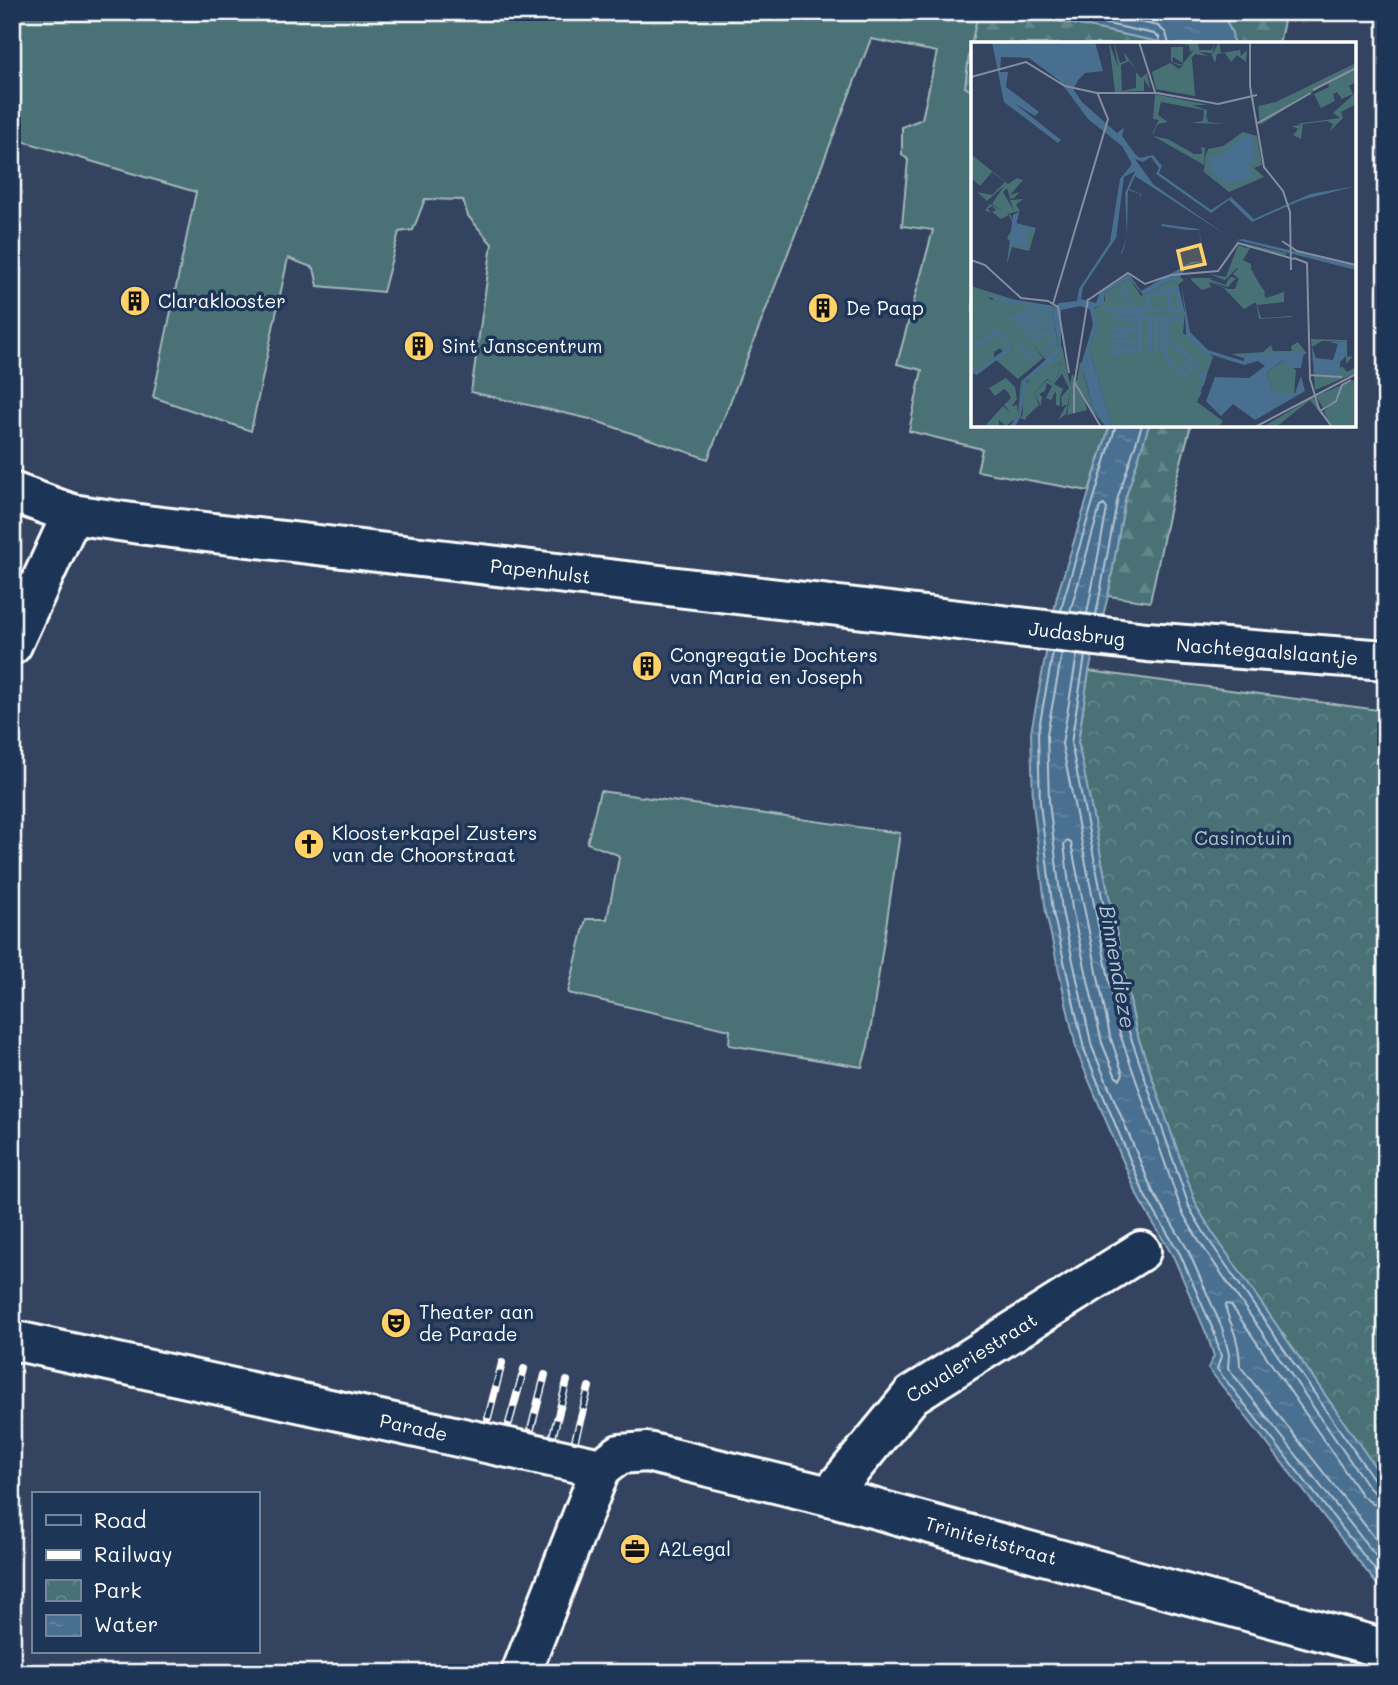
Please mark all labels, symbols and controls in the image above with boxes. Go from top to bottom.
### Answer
inset map [971,42,1356,427]
building icon: Claraklooster [118,284,152,318]
place label: Claraklooster [158,288,286,313]
building icon: De Paap [806,291,840,325]
place label: De Paap [846,295,924,320]
building icon: Sint Janscentrum [402,329,436,363]
place label: Sint Janscentrum [442,333,602,358]
street label: Papenhulst [489,552,592,589]
street label: Judasbrug [1027,615,1127,651]
street label: Nachtegaalslaantje [1175,631,1359,670]
place label: Congregatie Dochters van Maria en Joseph [670,642,878,689]
building icon: Congregatie Dochters van Maria en Joseph [630,649,664,683]
place label: Kloosterkapel Zusters van de Choorstraat [332,820,537,867]
park label: Casinotuin [1194,825,1292,850]
church icon: Kloosterkapel Zusters van de Choorstraat [292,827,326,861]
water label: Binnendieze [1094,903,1143,1031]
place label: Theater aan de Parade [419,1299,534,1346]
theatre icon: Theater aan de Parade [379,1306,413,1340]
street label: Cavaleriestraat [901,1307,1041,1408]
street label: Parade [378,1407,450,1446]
legend [32,1492,259,1654]
text: Road [94,1506,146,1533]
street label: Triniteitstraat [922,1510,1060,1570]
office icon: A2Legal [618,1532,652,1566]
place label: A2Legal [658,1536,731,1561]
text: Railway [94,1540,173,1567]
text: Park [94,1576,142,1603]
text: Water [94,1610,158,1637]

